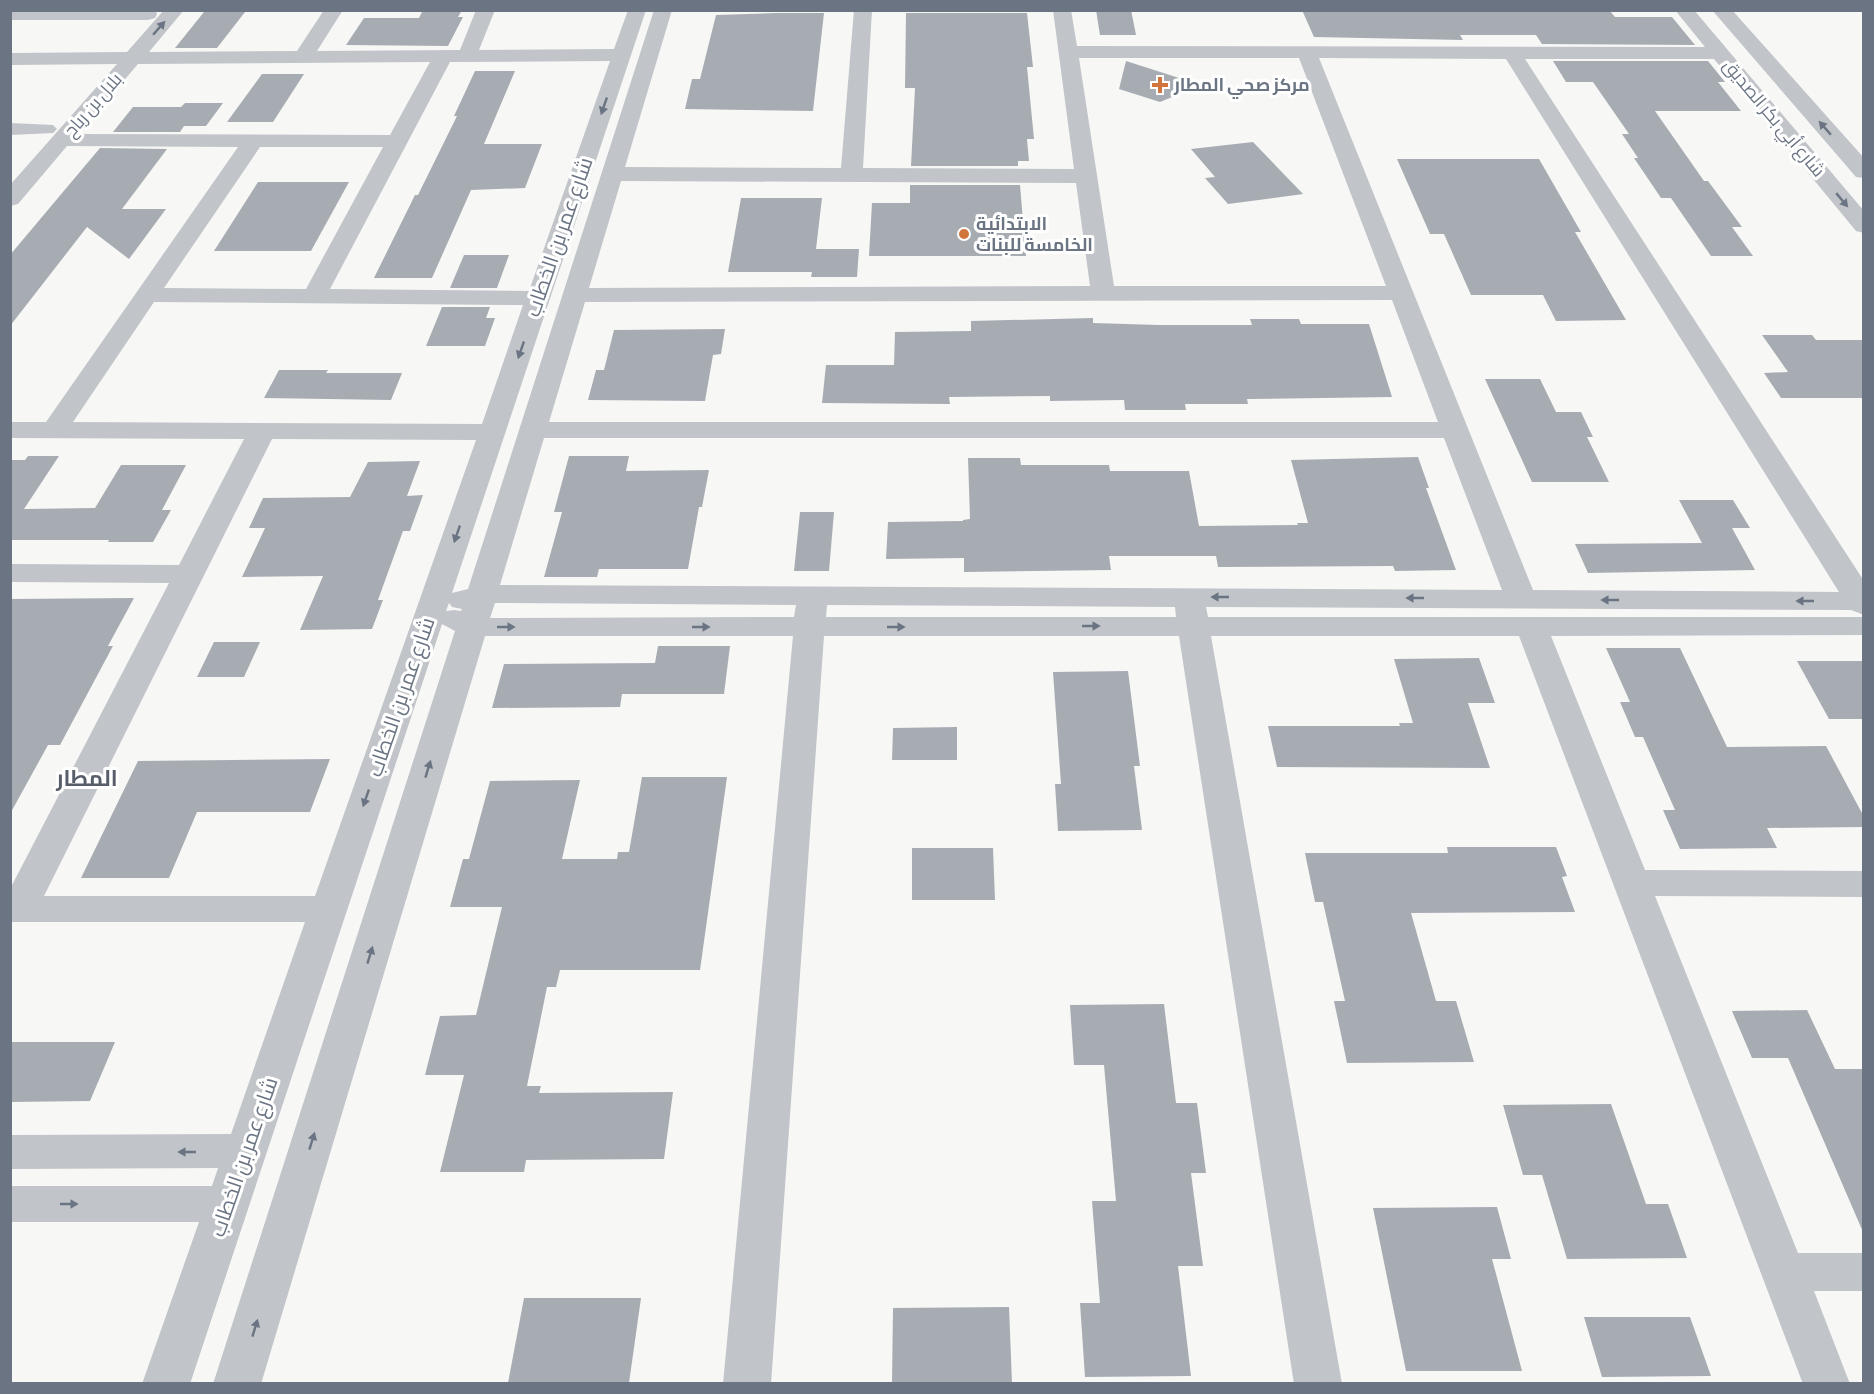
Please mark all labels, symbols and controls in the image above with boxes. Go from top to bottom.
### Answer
one-way arrow [152,21,166,36]
street label: شارع أبي بكر الصديق [1716,55,1830,183]
street label: بلال بن رباح [62,71,127,142]
marker: مركز صحي المطار [1151,76,1169,94]
place label: مركز صحي المطار [1173,77,1310,100]
one-way arrow [599,97,609,115]
one-way arrow [1819,121,1832,136]
street label: شارع عمر بن الخطاب [522,155,599,320]
one-way arrow [1836,192,1849,208]
place label: الابتدائية الخامسة للبنات [976,214,1093,255]
marker: الابتدائية الخامسة للبنات [957,227,971,241]
one-way arrow [515,341,525,359]
one-way arrow [451,525,461,543]
one-way arrow [1211,592,1230,602]
one-way arrow [1406,594,1425,603]
one-way arrow [1601,595,1620,605]
one-way arrow [1796,596,1815,606]
street label: شارع عمر بن الخطاب [364,615,441,780]
one-way arrow [1082,621,1101,631]
one-way arrow [497,622,516,632]
one-way arrow [692,622,711,632]
one-way arrow [887,622,906,632]
one-way arrow [424,760,433,778]
district label: المطار [55,768,118,791]
one-way arrow [361,789,371,807]
one-way arrow [366,946,375,964]
street label: شارع عمر بن الخطاب [207,1075,284,1240]
one-way arrow [308,1132,317,1150]
one-way arrow [178,1147,197,1157]
one-way arrow [59,1199,78,1209]
one-way arrow [251,1319,260,1337]

